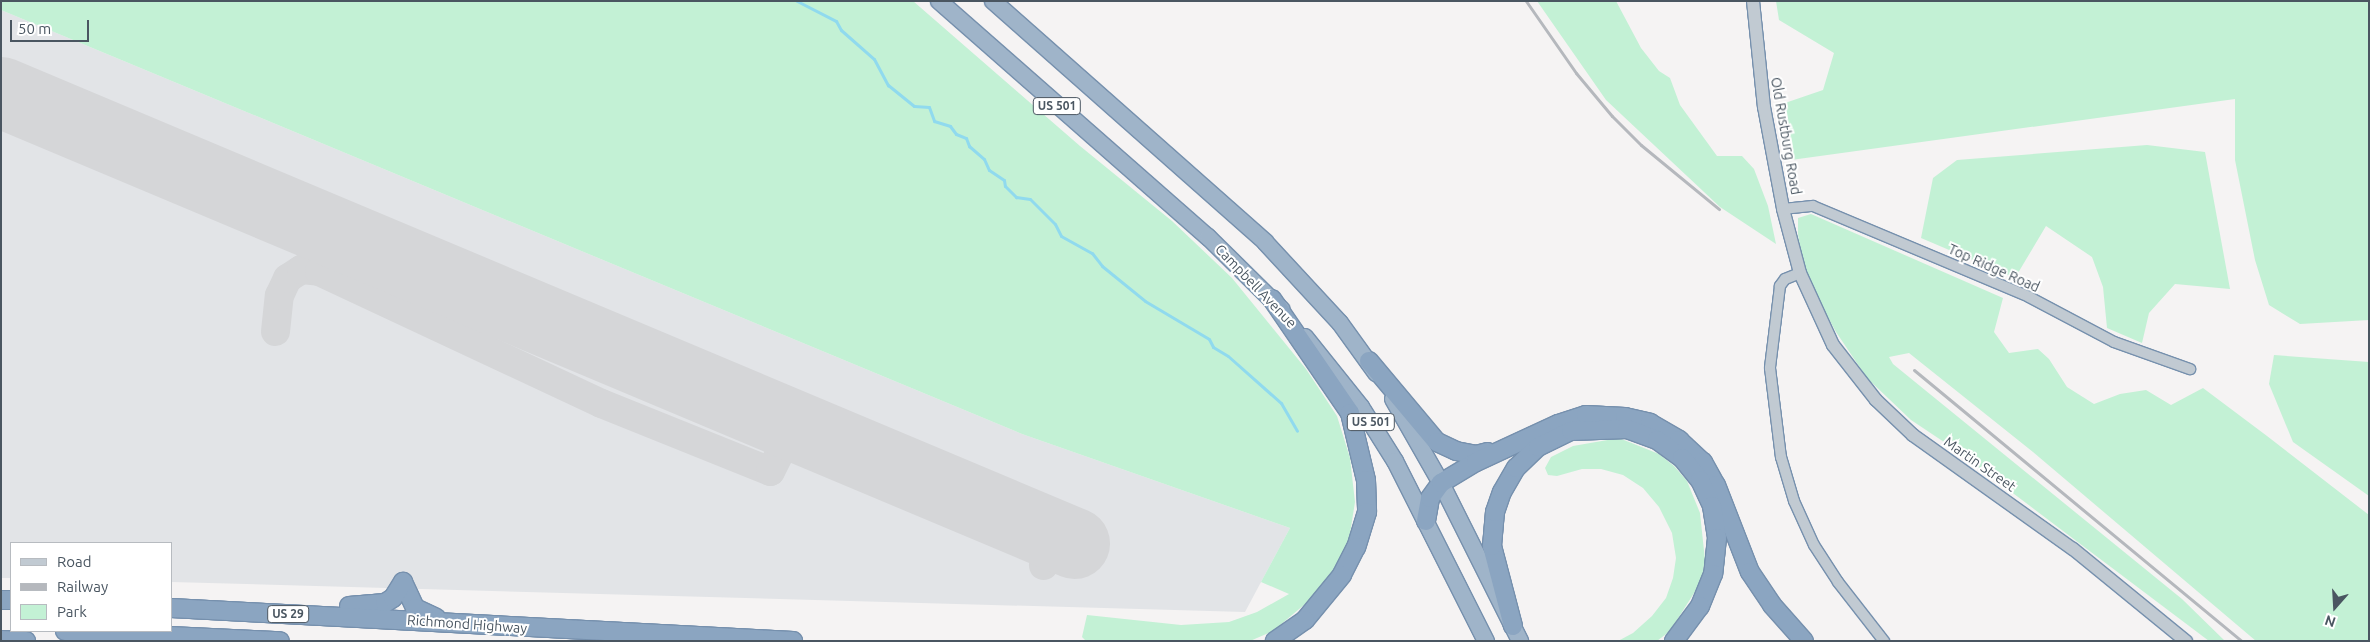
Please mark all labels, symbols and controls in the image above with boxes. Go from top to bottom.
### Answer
scale bar [12,10,91,42]
text: 50 m [18,20,51,37]
street label: Old Rustburg Road [1767,76,1805,196]
road number: US 501 [1032,96,1082,115]
street label: Top Ridge Road [1946,240,2042,296]
street label: Campbell Avenue [1212,241,1300,331]
road number: US 501 [1346,412,1396,432]
street label: Martin Street [1941,433,2019,495]
legend [10,542,172,632]
text: Road [57,553,92,570]
text: Railway [57,578,108,595]
north arrow [2310,582,2360,632]
text: Park [57,603,87,620]
road number: US 29 [267,604,309,624]
street label: Richmond Highway [406,611,528,637]
text: N [2323,612,2338,630]

